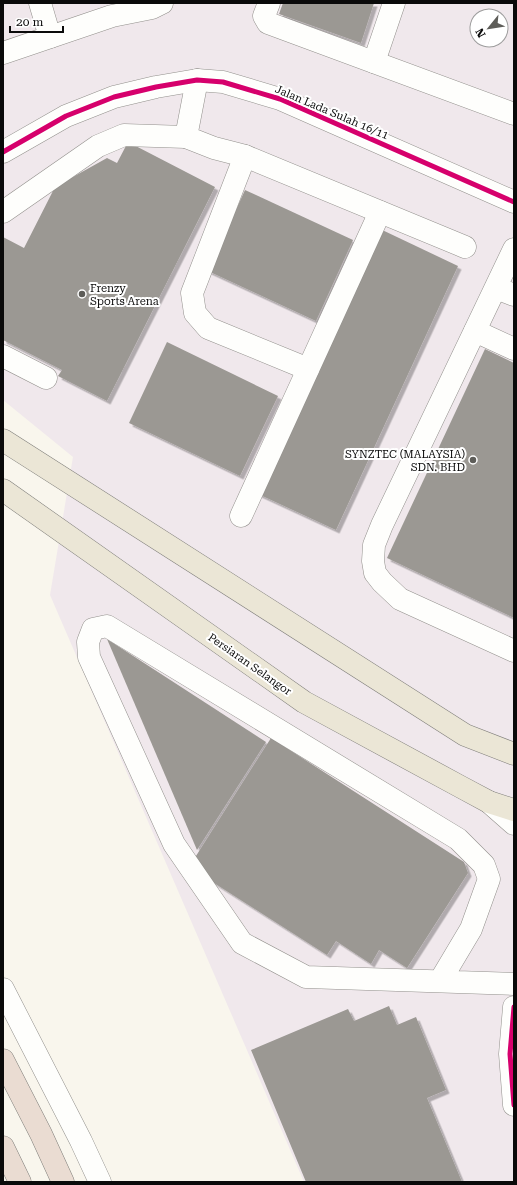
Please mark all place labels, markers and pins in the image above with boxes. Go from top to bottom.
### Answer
place label: Frenzy Sports Arena [90,282,159,308]
marker: Frenzy Sports Arena [77,289,87,299]
place label: SYNZTEC (MALAYSIA) SDN. BHD [345,448,465,474]
marker: SYNZTEC (MALAYSIA) SDN. BHD [468,455,478,465]

